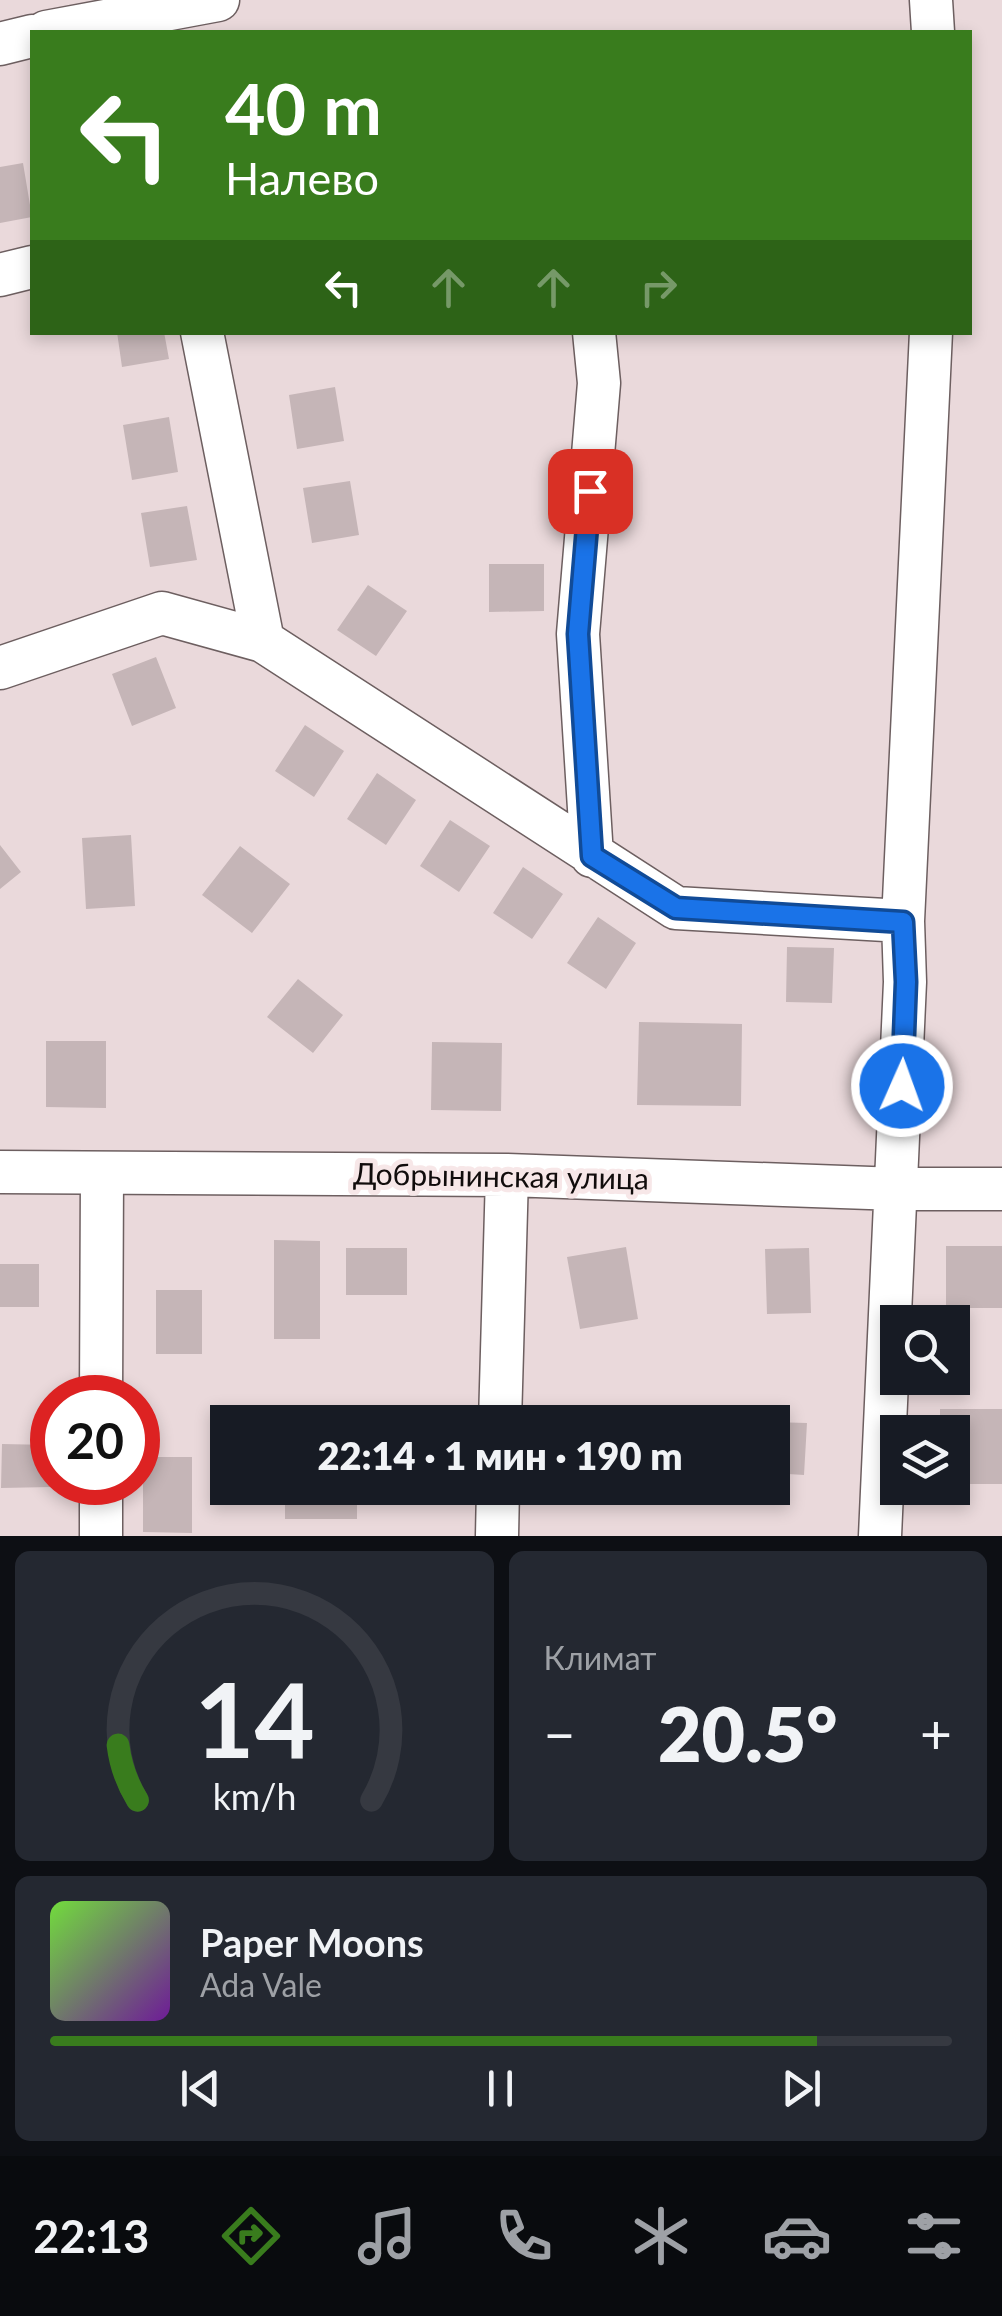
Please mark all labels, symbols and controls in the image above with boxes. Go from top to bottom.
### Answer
text: 40 m [225,66,382,150]
icon: left [60,70,190,200]
text: Налево [225,151,379,205]
icon: left [316,260,371,315]
icon: ahead [421,260,476,315]
icon: ahead [526,260,581,315]
icon: right [631,260,686,315]
pin [548,449,633,534]
icon: arrive [563,464,618,519]
position arrow [850,1034,954,1138]
street label: Добрынинская улица [353,1154,649,1196]
map controls [880,1305,970,1505]
button: search [880,1305,970,1395]
speed limit sign: 20 [30,1375,160,1505]
button: layers [880,1415,970,1505]
text: 22:14 · 1 мин · 190 m [317,1432,683,1478]
text: Климат [544,1638,656,1677]
text: 14 [194,1655,315,1780]
text: 20.5° [658,1688,838,1778]
text: − [544,1700,575,1766]
text: + [920,1700,952,1766]
text: km/h [212,1775,296,1818]
text: Paper Moons [200,1919,424,1965]
text: Ada Vale [200,1965,322,2004]
icon: previous [173,2061,228,2116]
icon: pause [473,2061,528,2116]
icon: next [774,2061,829,2116]
icon: directions [216,2201,286,2271]
icon: music [352,2201,422,2271]
icon: phone [489,2201,559,2271]
icon: climate [626,2201,696,2271]
icon: car [762,2201,832,2271]
icon: filters [899,2201,969,2271]
text: 22:13 [33,2209,149,2263]

